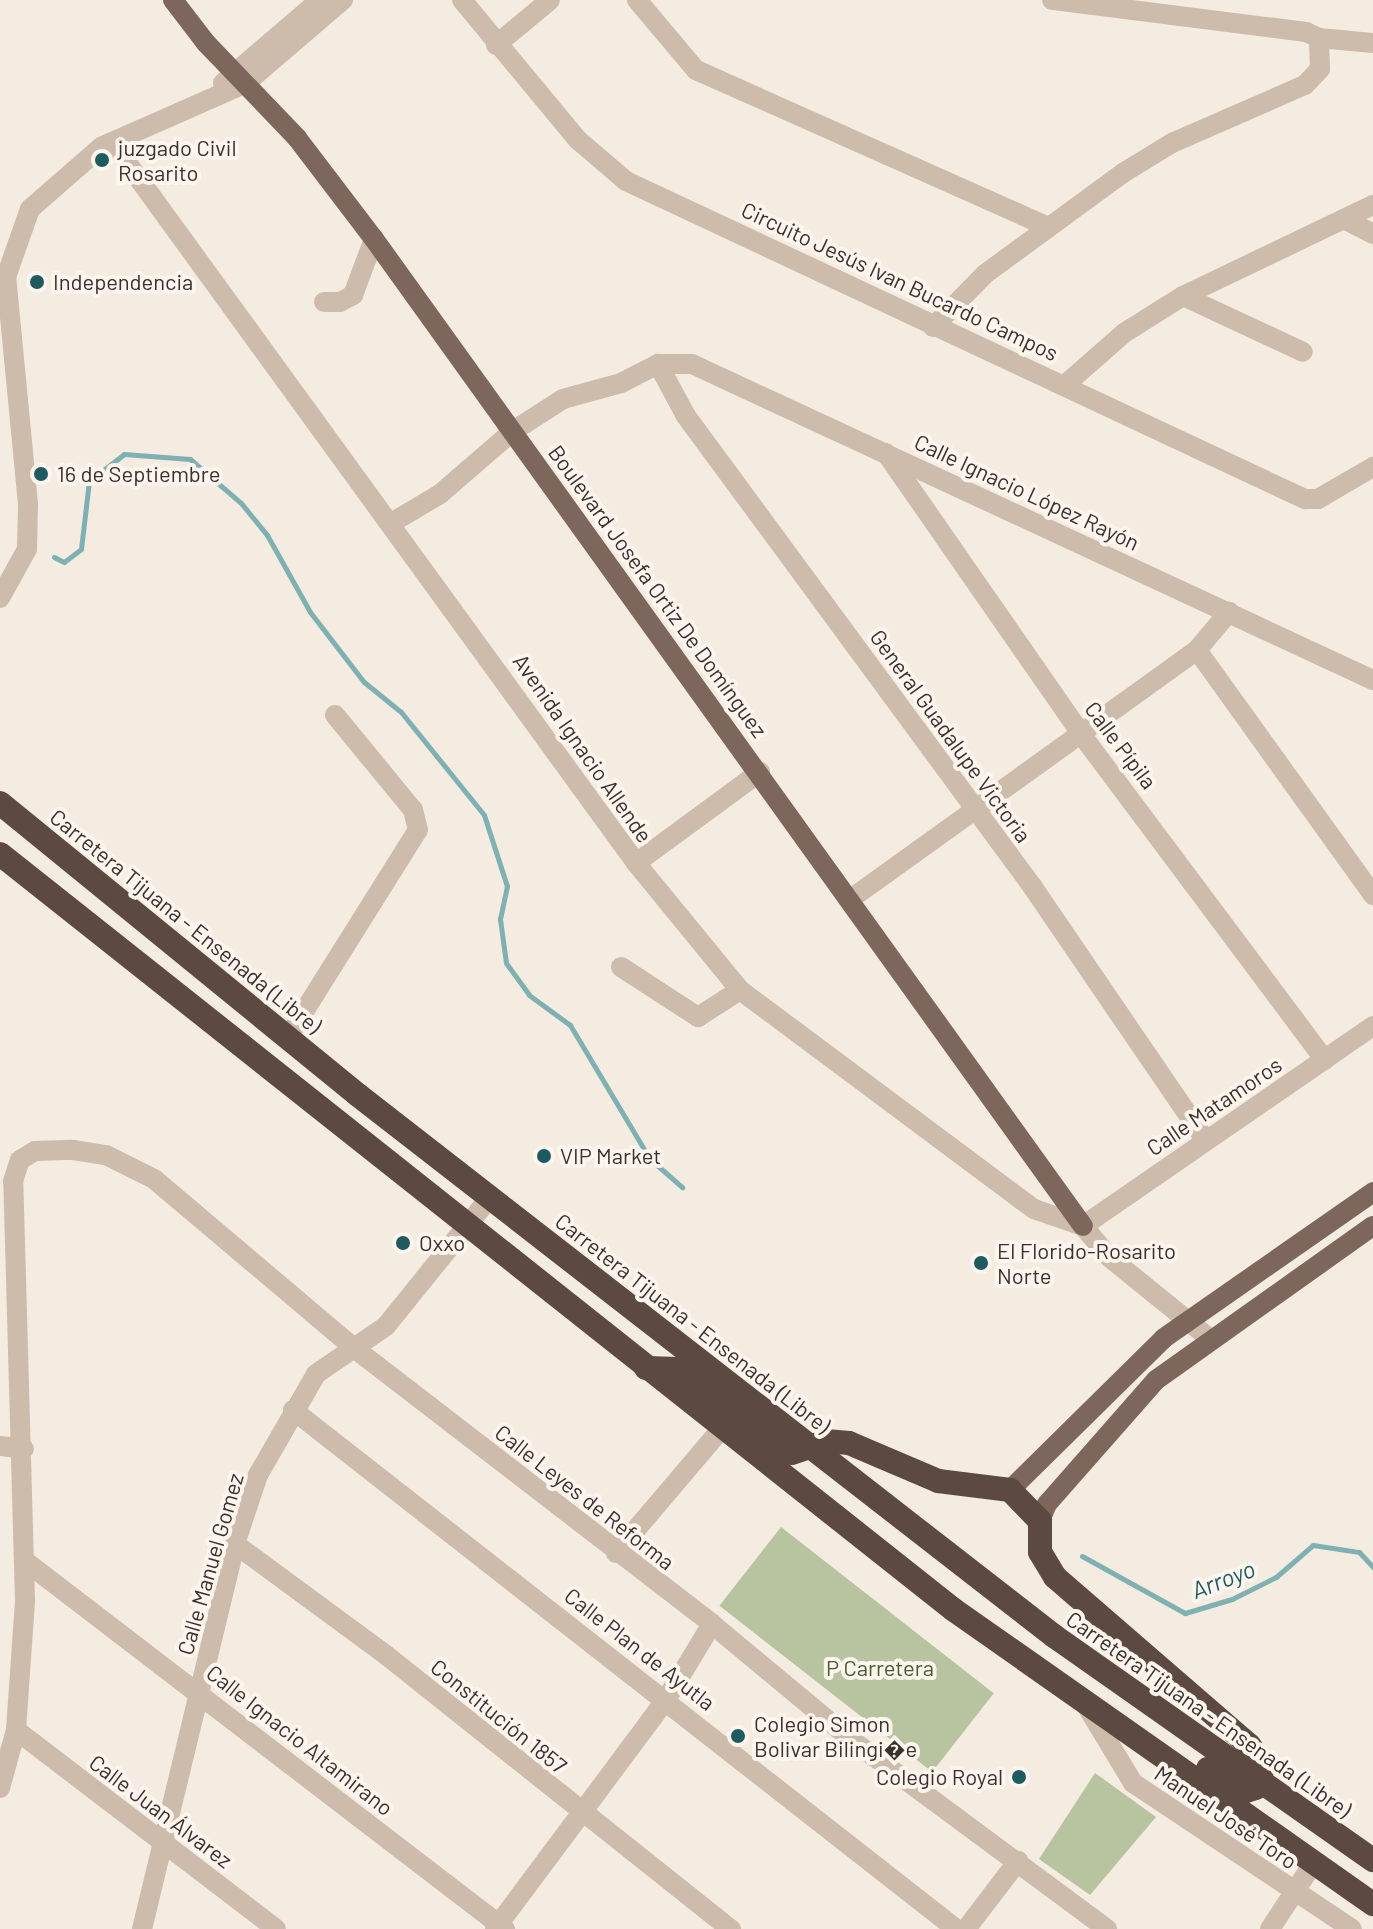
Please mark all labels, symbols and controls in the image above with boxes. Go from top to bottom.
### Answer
place label: juzgado Civil Rosarito [118,134,236,186]
marker: juzgado Civil Rosarito [93,151,111,169]
street label: Circuito Jesús Ivan Bucardo Campos [738,196,1062,366]
place label: Independencia [53,269,193,295]
marker: Independencia [28,273,46,291]
street label: Calle Ignacio López Rayón [910,428,1144,556]
street label: Boulevard Josefa Ortiz De Domínguez [543,440,773,742]
place label: 16 de Septiembre [57,461,220,487]
marker: 16 de Septiembre [32,465,50,483]
street label: General Guadalupe Victoria [865,624,1037,848]
street label: Avenida Ignacio Allende [508,649,658,847]
street label: Calle Pípila [1080,696,1162,794]
street label: Carretera Tijuana - Ensenada (Libre) [45,803,327,1039]
street label: Calle Matamoros [1141,1051,1287,1161]
place label: VIP Market [560,1143,661,1169]
marker: VIP Market [535,1147,553,1165]
street label: Carretera Tijuana - Ensenada (Libre) [550,1207,836,1439]
place label: Oxxo [419,1230,465,1256]
marker: Oxxo [394,1234,412,1252]
place label: El Florido-Rosarito Norte [997,1237,1176,1288]
marker: El Florido-Rosarito Norte [972,1254,990,1272]
street label: Calle Leyes de Reforma [490,1419,680,1575]
street label: Calle Manuel Gomez [171,1470,249,1658]
water label: Arroyo [1187,1554,1259,1604]
street label: Calle Plan de Ayutla [560,1582,720,1716]
street label: Carretera Tijuana - Ensenada (Libre) [1062,1605,1356,1823]
street label: Constitución 1857 [426,1653,572,1779]
park label: P Carretera [826,1655,934,1681]
street label: Calle Ignacio Altamirano [202,1659,398,1821]
place label: Colegio Simon Bolivar Bilingi�e [754,1710,917,1762]
marker: Colegio Simon Bolivar Bilingi�e [729,1727,747,1745]
street label: Calle Juan Álvarez [84,1749,238,1873]
street label: Manuel José Toro [1150,1760,1302,1874]
place label: Colegio Royal [876,1764,1003,1790]
marker: Colegio Royal [1010,1768,1028,1786]

